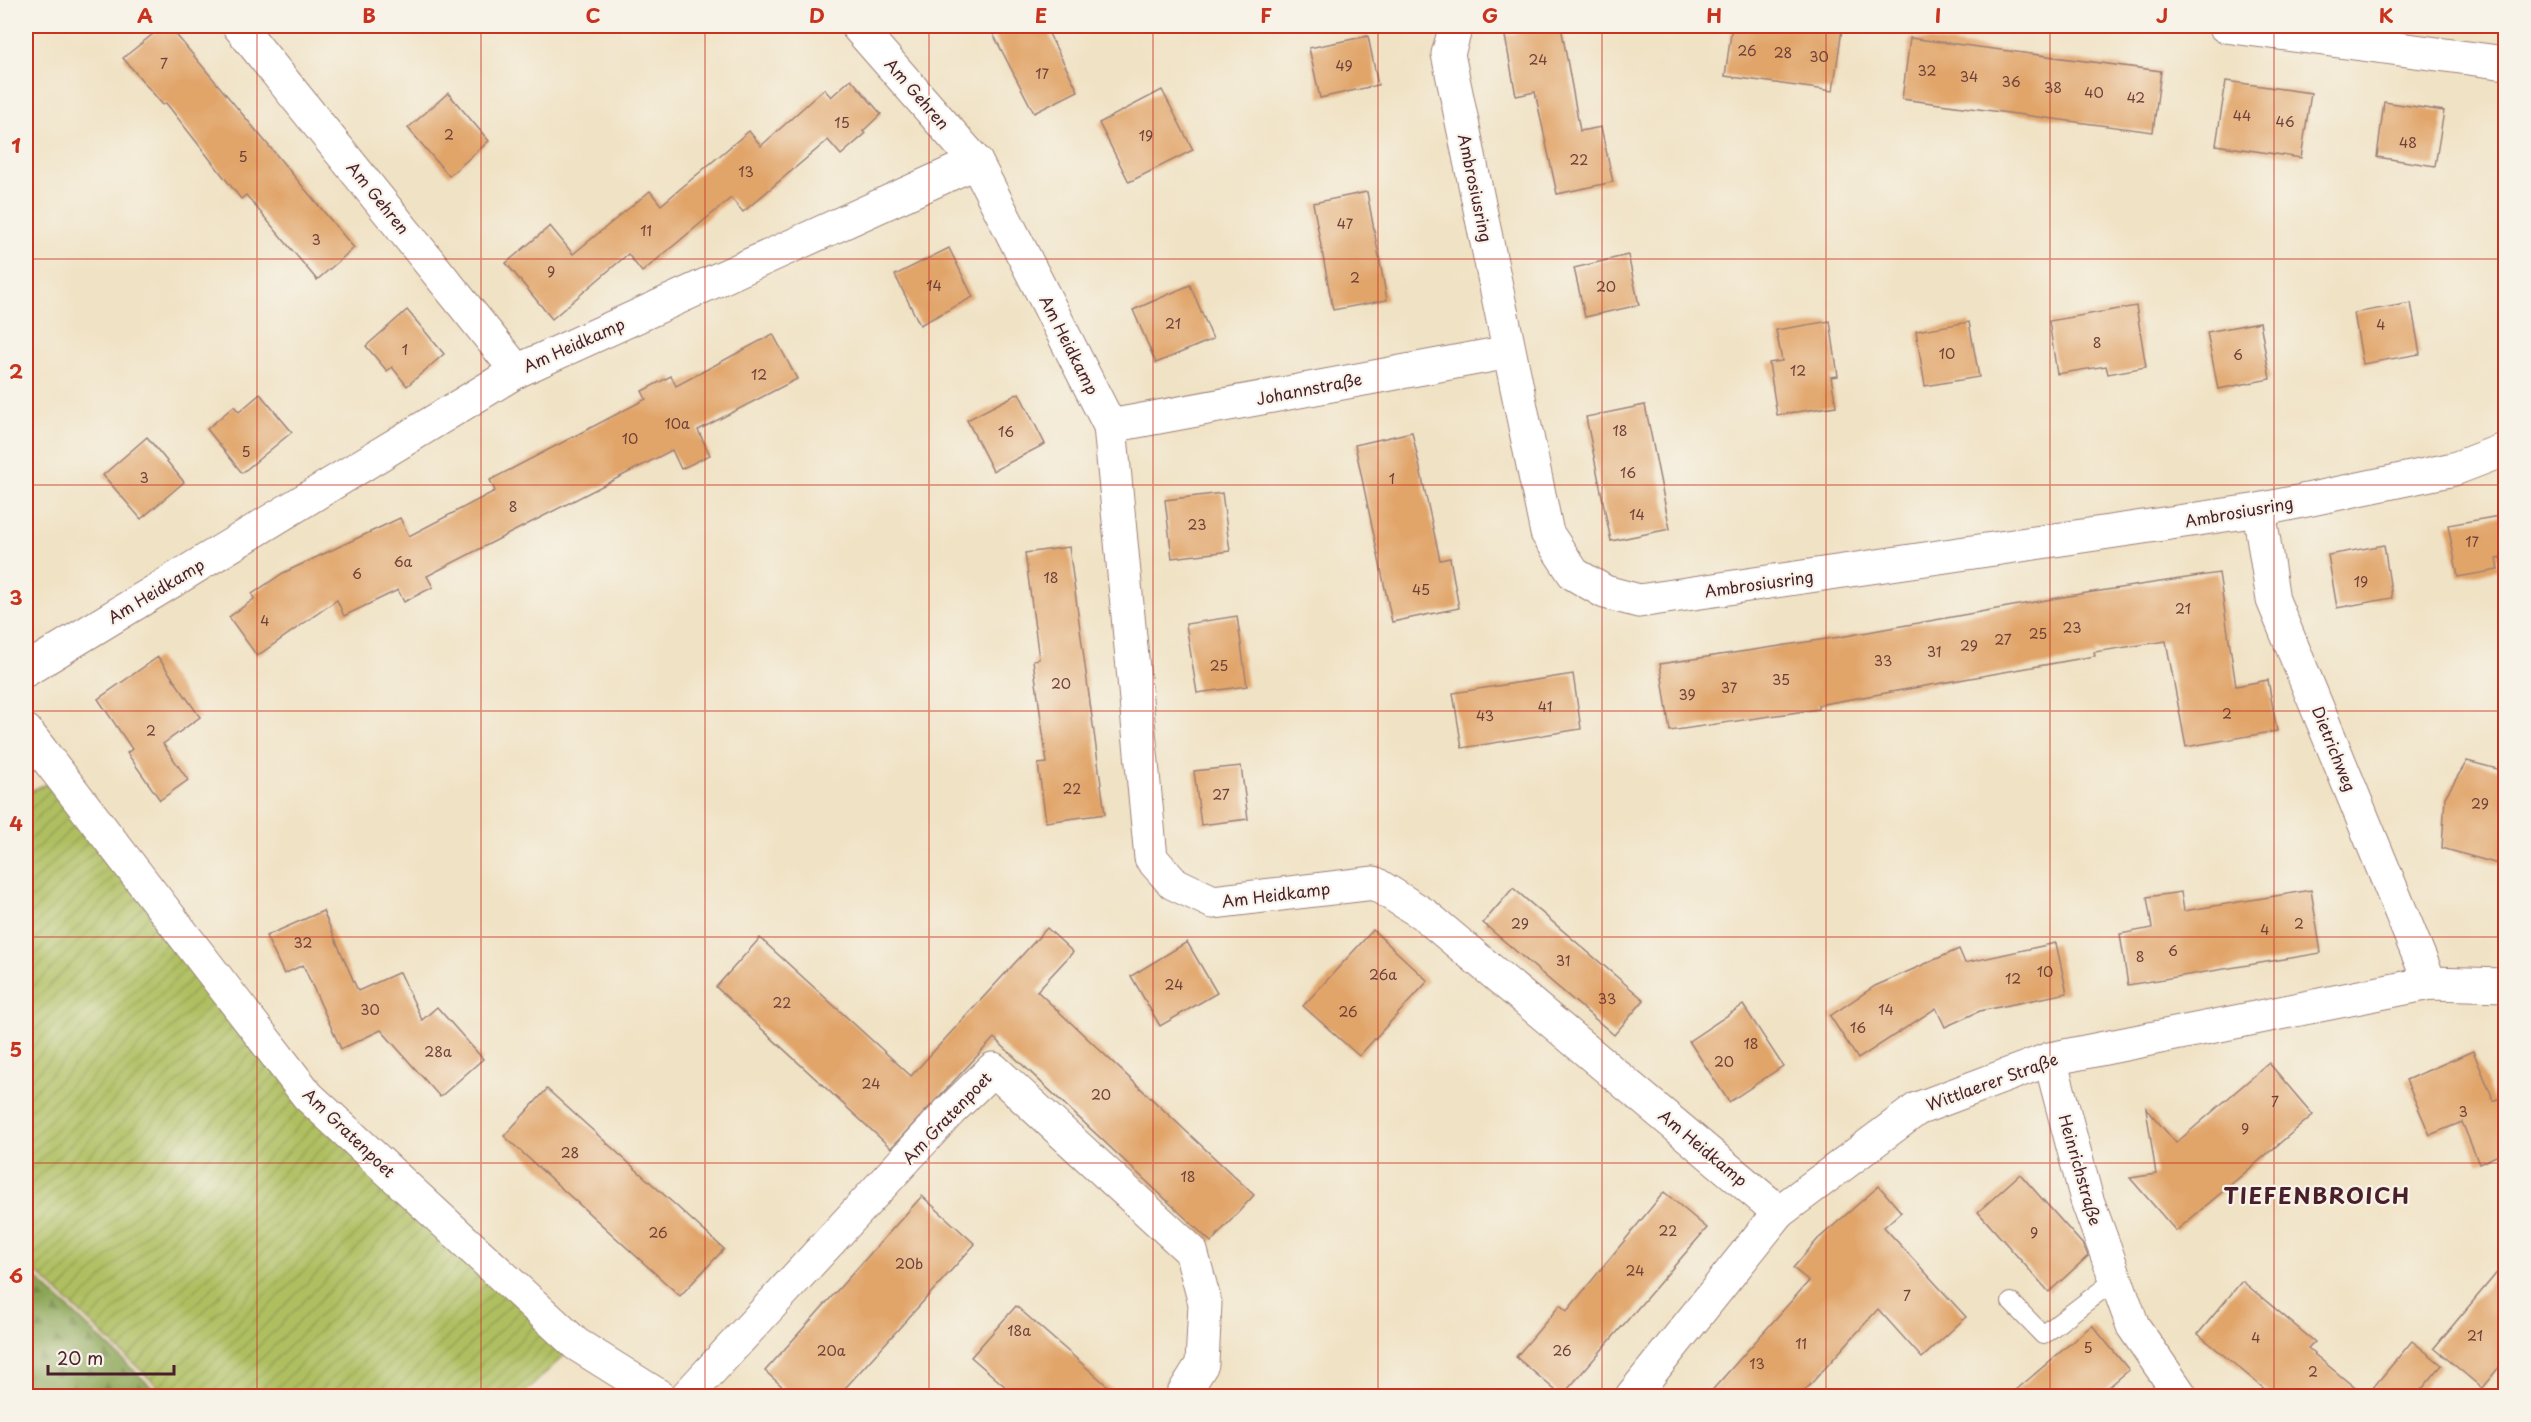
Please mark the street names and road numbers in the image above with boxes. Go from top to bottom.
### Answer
street label: Am Gehren [880,52,956,134]
street label: Ambrosiusring [1453,132,1499,244]
street label: Am Gehren [342,156,416,239]
street label: Am Heidkamp [1034,291,1105,399]
street label: Am Heidkamp [519,311,628,377]
street label: Johannstraße [1254,366,1364,410]
street label: Ambrosiusring [2183,490,2295,532]
street label: Am Heidkamp [103,552,209,629]
street label: Ambrosiusring [1703,563,1815,603]
street label: Dietrichweg [2307,702,2363,795]
street label: Am Heidkamp [1220,875,1332,913]
street label: Wittlaerer Straße [1922,1046,2061,1116]
street label: Am Gratenpoet [896,1066,997,1169]
street label: Am Gratenpoet [298,1082,401,1183]
street label: Am Heidkamp [1654,1103,1753,1192]
street label: Heinrichstraße [2054,1111,2108,1228]

